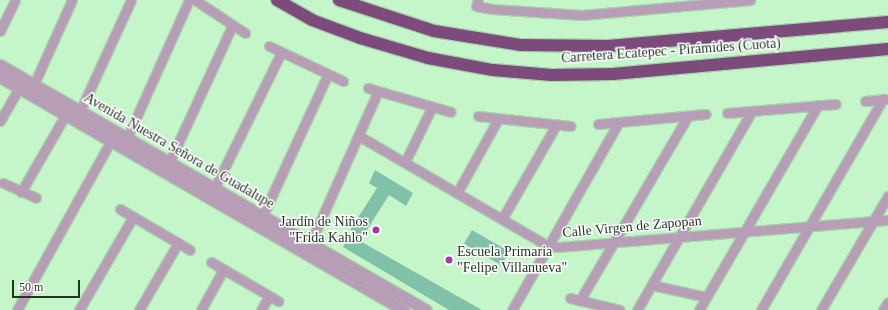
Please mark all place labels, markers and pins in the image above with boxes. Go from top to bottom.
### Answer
place label: Jardín de Niños "Frida Kahlo" [280,214,368,246]
marker: Jardín de Niños "Frida Kahlo" [371,225,381,235]
place label: Escuela Primaria "Felipe Villanueva" [457,244,568,276]
marker: Escuela Primaria "Felipe Villanueva" [444,255,454,265]

